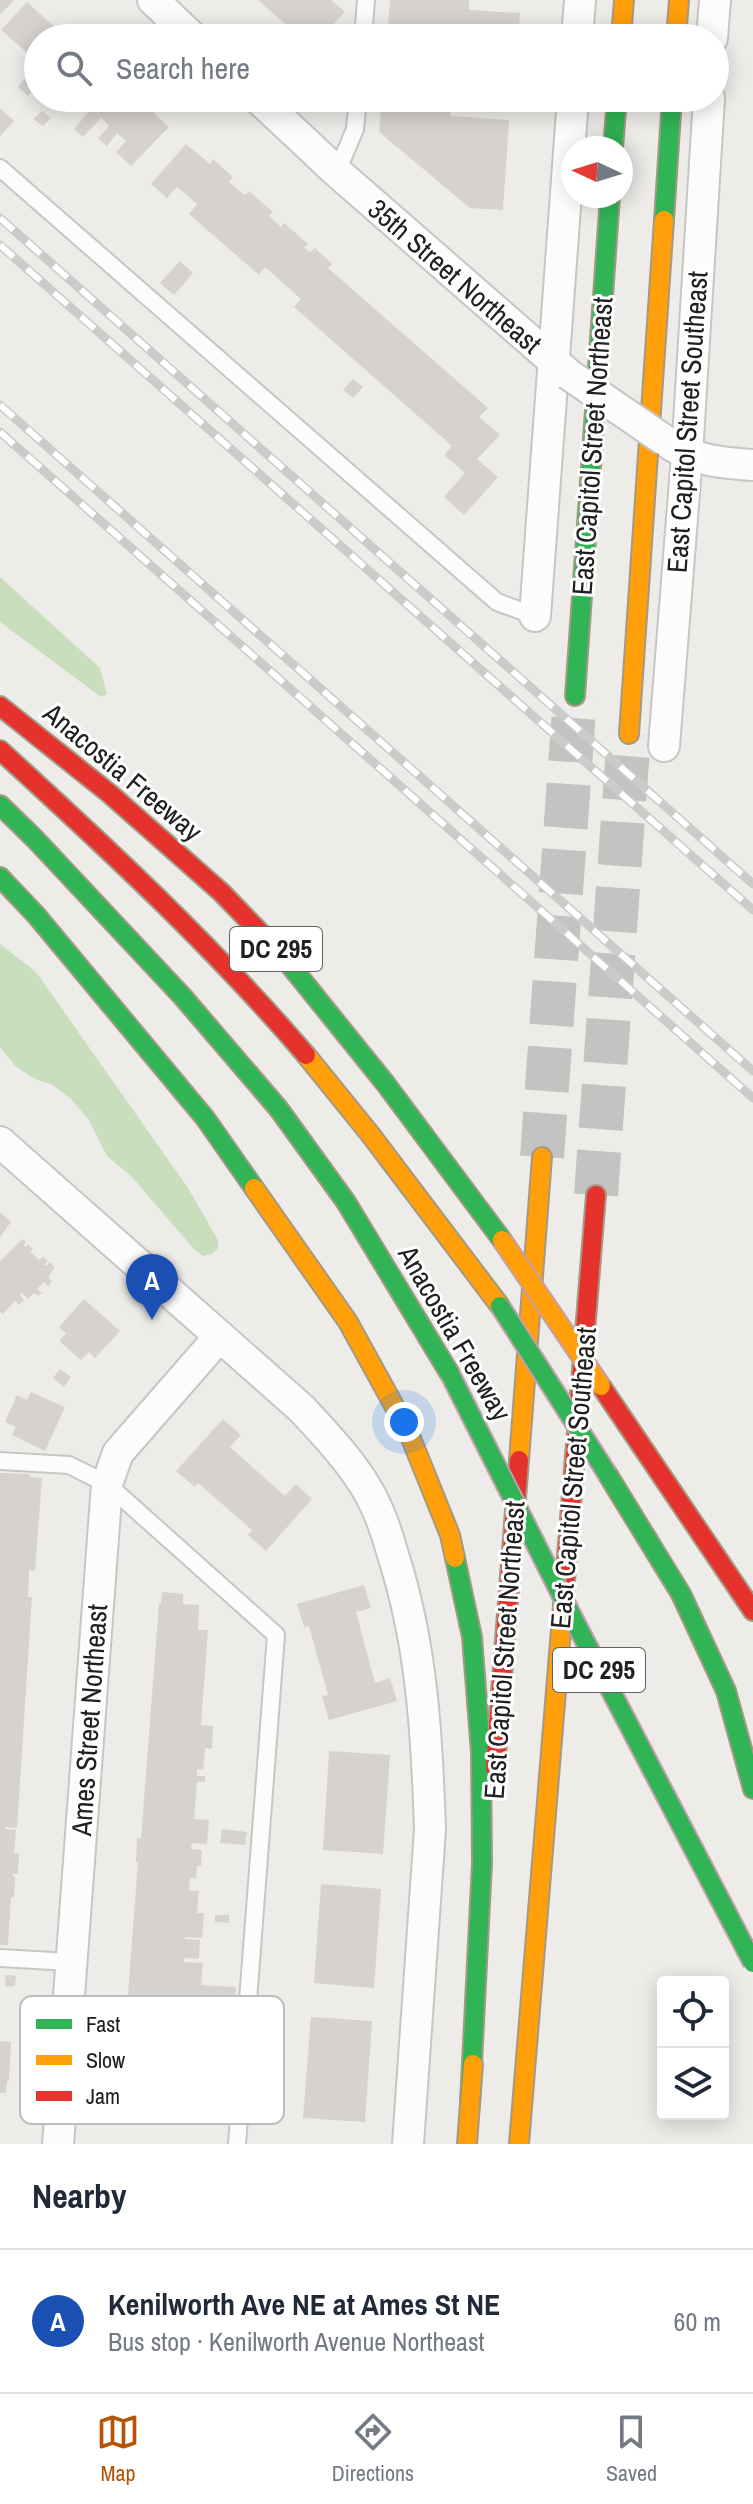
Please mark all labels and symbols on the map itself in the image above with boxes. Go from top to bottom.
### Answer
north arrow [561,136,633,208]
street label: 35th Street Northeast [360,190,550,362]
street label: East Capitol Street Southeast [657,270,717,574]
street label: East Capitol Street Northeast [563,296,621,596]
street label: Anacostia Freeway [35,694,211,850]
road number: DC 295 [230,927,322,971]
street label: Anacostia Freeway [389,1238,521,1428]
pin: A [126,1254,178,1320]
street label: East Capitol Street Southeast [541,1326,605,1630]
your location [384,1402,424,1442]
street label: East Capitol Street Northeast [475,1500,533,1800]
street label: Ames Street Northeast [62,1603,116,1838]
road number: DC 295 [553,1648,645,1692]
legend [20,1996,284,2124]
text: Fast [86,2009,120,2039]
text: Slow [86,2045,125,2075]
text: Jam [86,2081,120,2111]

